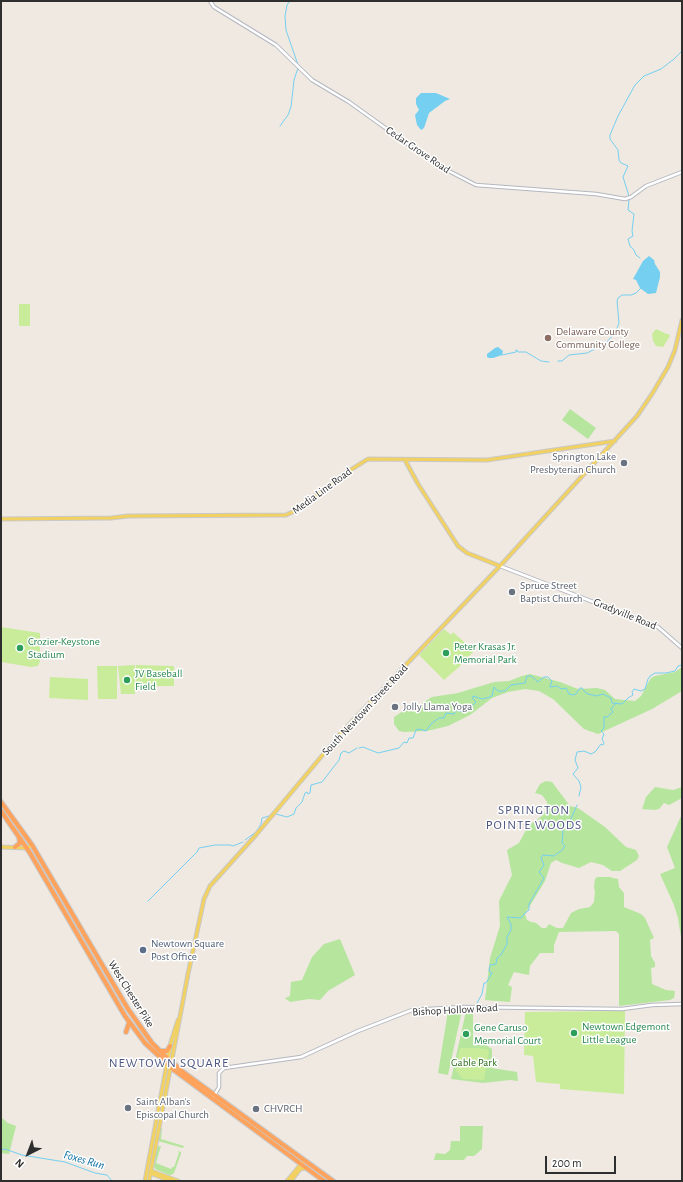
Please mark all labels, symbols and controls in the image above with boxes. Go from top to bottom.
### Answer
street label: Cedar Grove Road [383,124,453,176]
place label: Delaware County Community College [556,325,640,351]
marker: Delaware County Community College [543,333,553,343]
place label: Springton Lake Presbyterian Church [530,450,616,476]
marker: Springton Lake Presbyterian Church [619,458,629,468]
street label: Media Line Road [290,465,354,517]
place label: Spruce Street Baptist Church [520,579,583,605]
marker: Spruce Street Baptist Church [507,587,517,597]
street label: Gradyville Road [592,595,658,633]
place label: Crozier-Keystone Stadium [28,635,100,661]
place label: Peter Krasas Jr. Memorial Park [454,640,516,666]
marker: Crozier-Keystone Stadium [15,643,25,653]
marker: Peter Krasas Jr. Memorial Park [441,648,451,658]
street label: South Newtown Street Road [319,662,411,758]
place label: JV Baseball Field [135,667,183,693]
marker: JV Baseball Field [122,675,132,685]
place label: Jolly Llama Yoga [403,700,472,714]
marker: Jolly Llama Yoga [390,702,400,712]
district label: SPRINGTON POINTE WOODS [486,802,582,833]
place label: Newtown Square Post Office [151,937,224,963]
marker: Newtown Square Post Office [138,945,148,955]
street label: West Chester Pike [105,958,157,1030]
street label: Bishop Hollow Road [412,1001,498,1019]
place label: Newtown Edgemont Little League [582,1020,670,1046]
place label: Gene Caruso Memorial Court [474,1021,541,1047]
marker: Newtown Edgemont Little League [569,1028,579,1038]
marker: Gene Caruso Memorial Court [461,1029,471,1039]
district label: NEWTOWN SQUARE [109,1055,229,1071]
park label: Gable Park [451,1056,497,1070]
place label: Saint Alban's Episcopal Church [136,1095,209,1121]
place label: CHVRCH [264,1102,302,1116]
marker: Saint Alban's Episcopal Church [123,1103,133,1113]
marker: CHVRCH [251,1104,261,1114]
north arrow [8,1134,48,1174]
water label: Foxes Run [62,1147,106,1173]
scale bar [547,1148,618,1174]
text: N [13,1157,26,1170]
text: 200 m [552,1157,582,1169]

